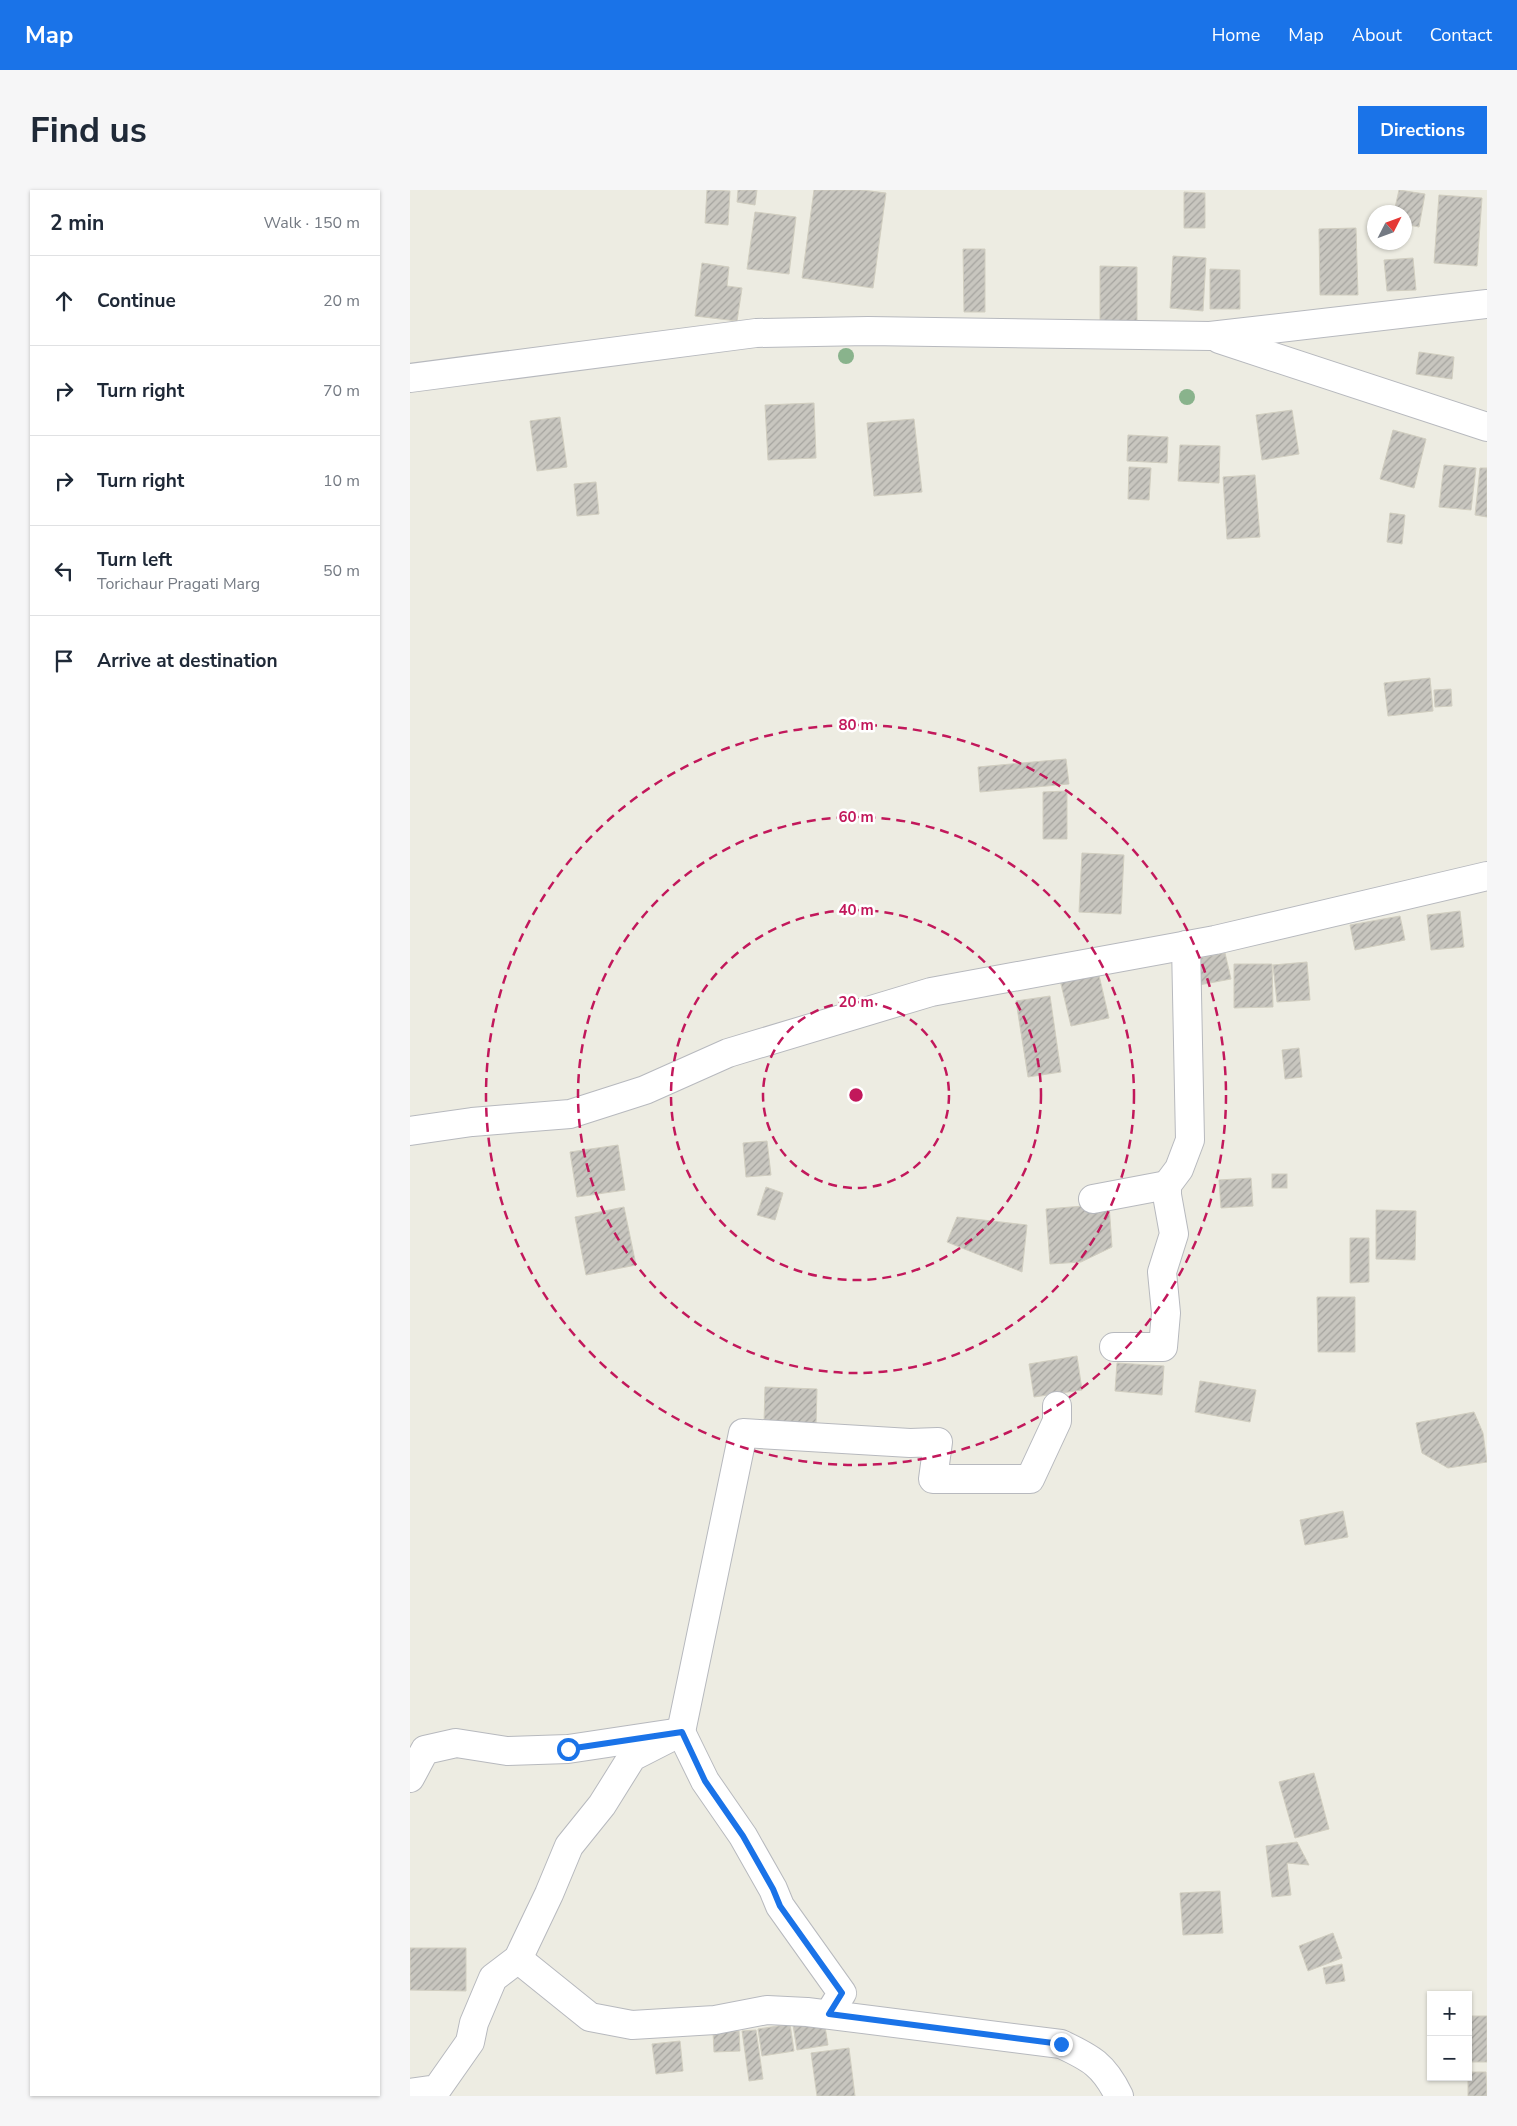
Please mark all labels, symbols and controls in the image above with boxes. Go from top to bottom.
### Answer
text: Map [25,19,73,51]
text: Home [1212,23,1260,47]
text: Map [1288,23,1324,47]
text: About [1352,23,1402,47]
text: Contact [1430,23,1492,47]
button: Directions [1358,106,1487,154]
text: Find us [30,107,147,154]
north arrow [1367,205,1412,250]
text: 2 min [50,209,104,237]
text: Walk · 150 m [264,212,360,234]
icon: ahead [50,287,78,315]
text: Continue [97,288,176,314]
text: 20 m [323,290,360,312]
icon: right [50,377,78,405]
text: Turn right [97,378,184,404]
text: 70 m [323,380,360,402]
icon: right [50,467,78,495]
text: Turn right [97,468,184,494]
text: 10 m [323,470,360,492]
text: Turn left [97,547,172,573]
icon: left [50,557,78,585]
text: 50 m [323,560,360,582]
text: Torichaur Pragati Marg [97,573,260,595]
icon: arrive [50,647,78,675]
text: Arrive at destination [97,648,278,674]
text: 80 m [838,715,874,735]
text: 60 m [838,807,874,827]
text: 40 m [838,900,874,920]
text: 20 m [838,992,874,1012]
centre of rings [847,1086,865,1104]
route start [557,1738,580,1761]
map controls [1427,1991,1472,2081]
button: + [1427,1991,1472,2036]
route end [1050,2033,1073,2056]
button: − [1427,2036,1472,2081]

